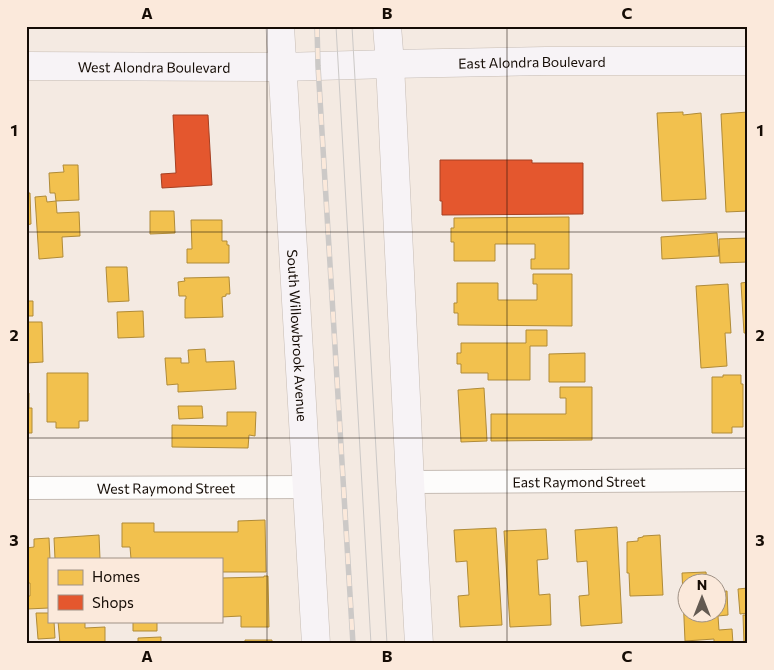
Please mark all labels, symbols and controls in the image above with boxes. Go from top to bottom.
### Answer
text: A [141,3,153,22]
text: B [382,3,393,22]
text: C [622,3,633,22]
street label: East Alondra Boulevard [458,53,606,71]
street label: West Alondra Boulevard [78,58,230,75]
text: 1 [10,120,18,139]
text: 1 [756,120,764,139]
street label: South Willowbrook Avenue [285,249,312,422]
text: 2 [9,325,19,344]
text: 2 [755,325,765,344]
street label: East Raymond Street [512,472,646,490]
street label: West Raymond Street [97,479,235,496]
text: 3 [9,530,19,549]
text: 3 [755,530,765,549]
legend [48,558,222,622]
text: Homes [92,567,140,585]
north arrow [676,572,726,622]
text: N [697,576,707,593]
text: Shops [92,593,134,611]
text: A [141,646,153,665]
text: B [382,646,393,665]
text: C [622,646,633,665]

